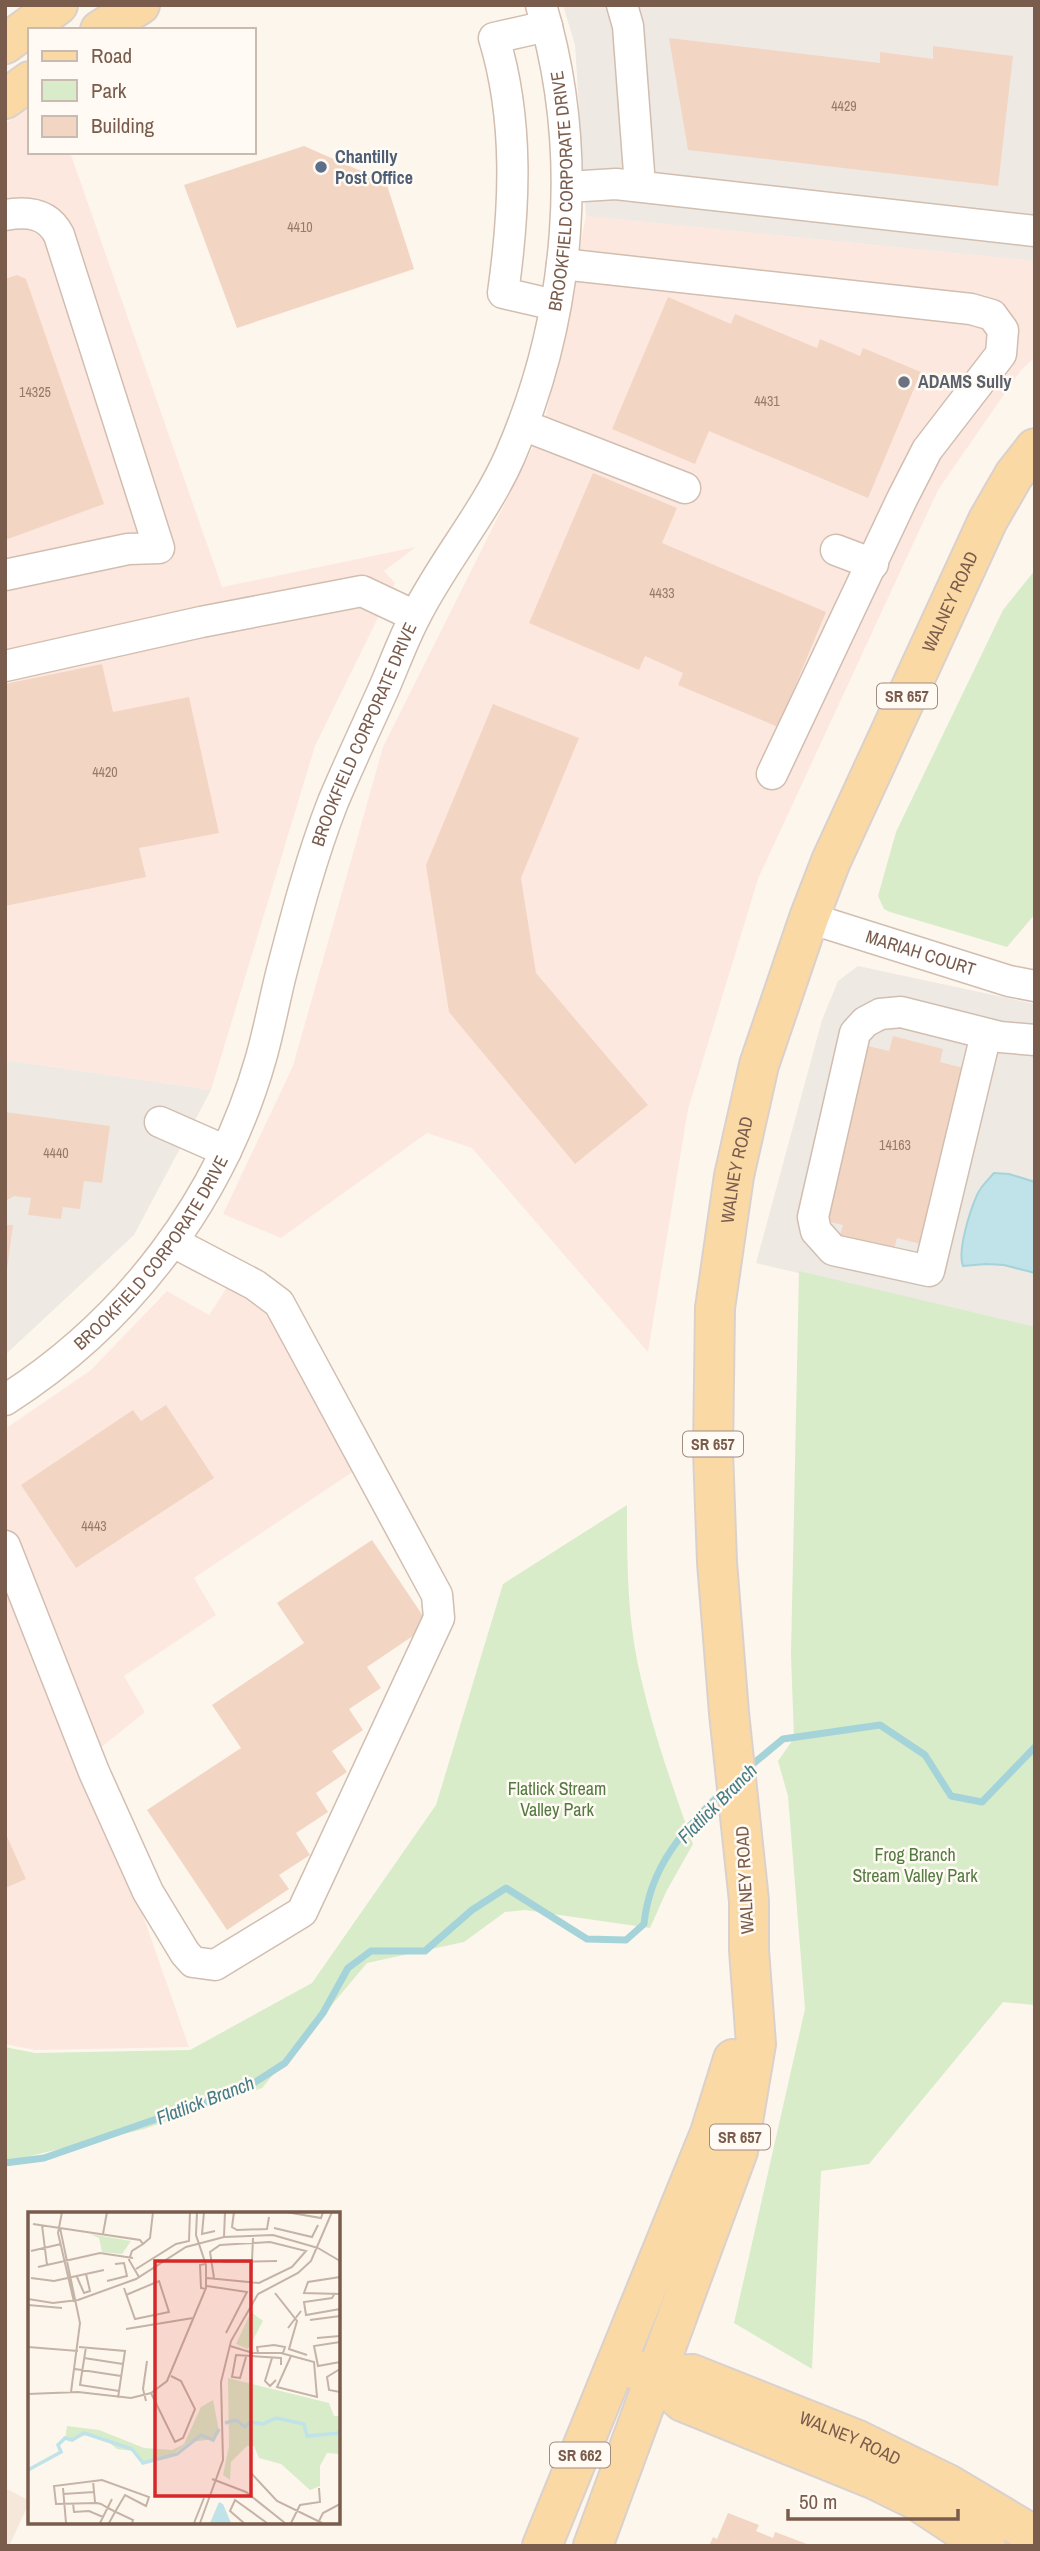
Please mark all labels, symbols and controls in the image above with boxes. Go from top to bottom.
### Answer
legend [28,28,256,154]
text: Road [91,41,132,70]
street label: BROOKFIELD CORPORATE DRIVE [542,69,579,313]
text: Park [91,76,127,105]
house number: 4429 [831,97,857,115]
text: Building [91,111,155,140]
place label: Chantilly Post Office [335,144,413,190]
marker: Chantilly Post Office [313,159,329,175]
house number: 4410 [287,218,313,236]
place label: ADAMS Sully [918,369,1012,394]
marker: ADAMS Sully [896,374,912,390]
house number: 14325 [19,383,51,401]
house number: 4431 [754,392,780,410]
street label: WALNEY ROAD [916,547,984,656]
house number: 4433 [649,584,675,602]
street label: BROOKFIELD CORPORATE DRIVE [305,618,422,849]
road number: SR 657 [877,684,937,708]
house number: 4420 [92,763,118,781]
street label: MARIAH COURT [863,924,979,982]
street label: WALNEY ROAD [714,1114,759,1225]
house number: 14163 [879,1136,911,1154]
house number: 4440 [43,1144,69,1162]
street label: BROOKFIELD CORPORATE DRIVE [68,1151,234,1356]
road number: SR 657 [683,1432,743,1456]
house number: 4443 [81,1517,107,1535]
water label: Flatlick Branch [671,1757,763,1849]
park label: Flatlick Stream Valley Park [508,1776,606,1822]
street label: WALNEY ROAD [729,1825,760,1935]
park label: Frog Branch Stream Valley Park [852,1842,978,1888]
water label: Flatlick Branch [152,2069,258,2131]
road number: SR 657 [710,2124,770,2150]
inset map [28,2212,340,2523]
street label: WALNEY ROAD [796,2405,905,2471]
road number: SR 662 [550,2442,610,2468]
scale bar [788,2478,958,2522]
text: 50 m [799,2487,837,2516]

